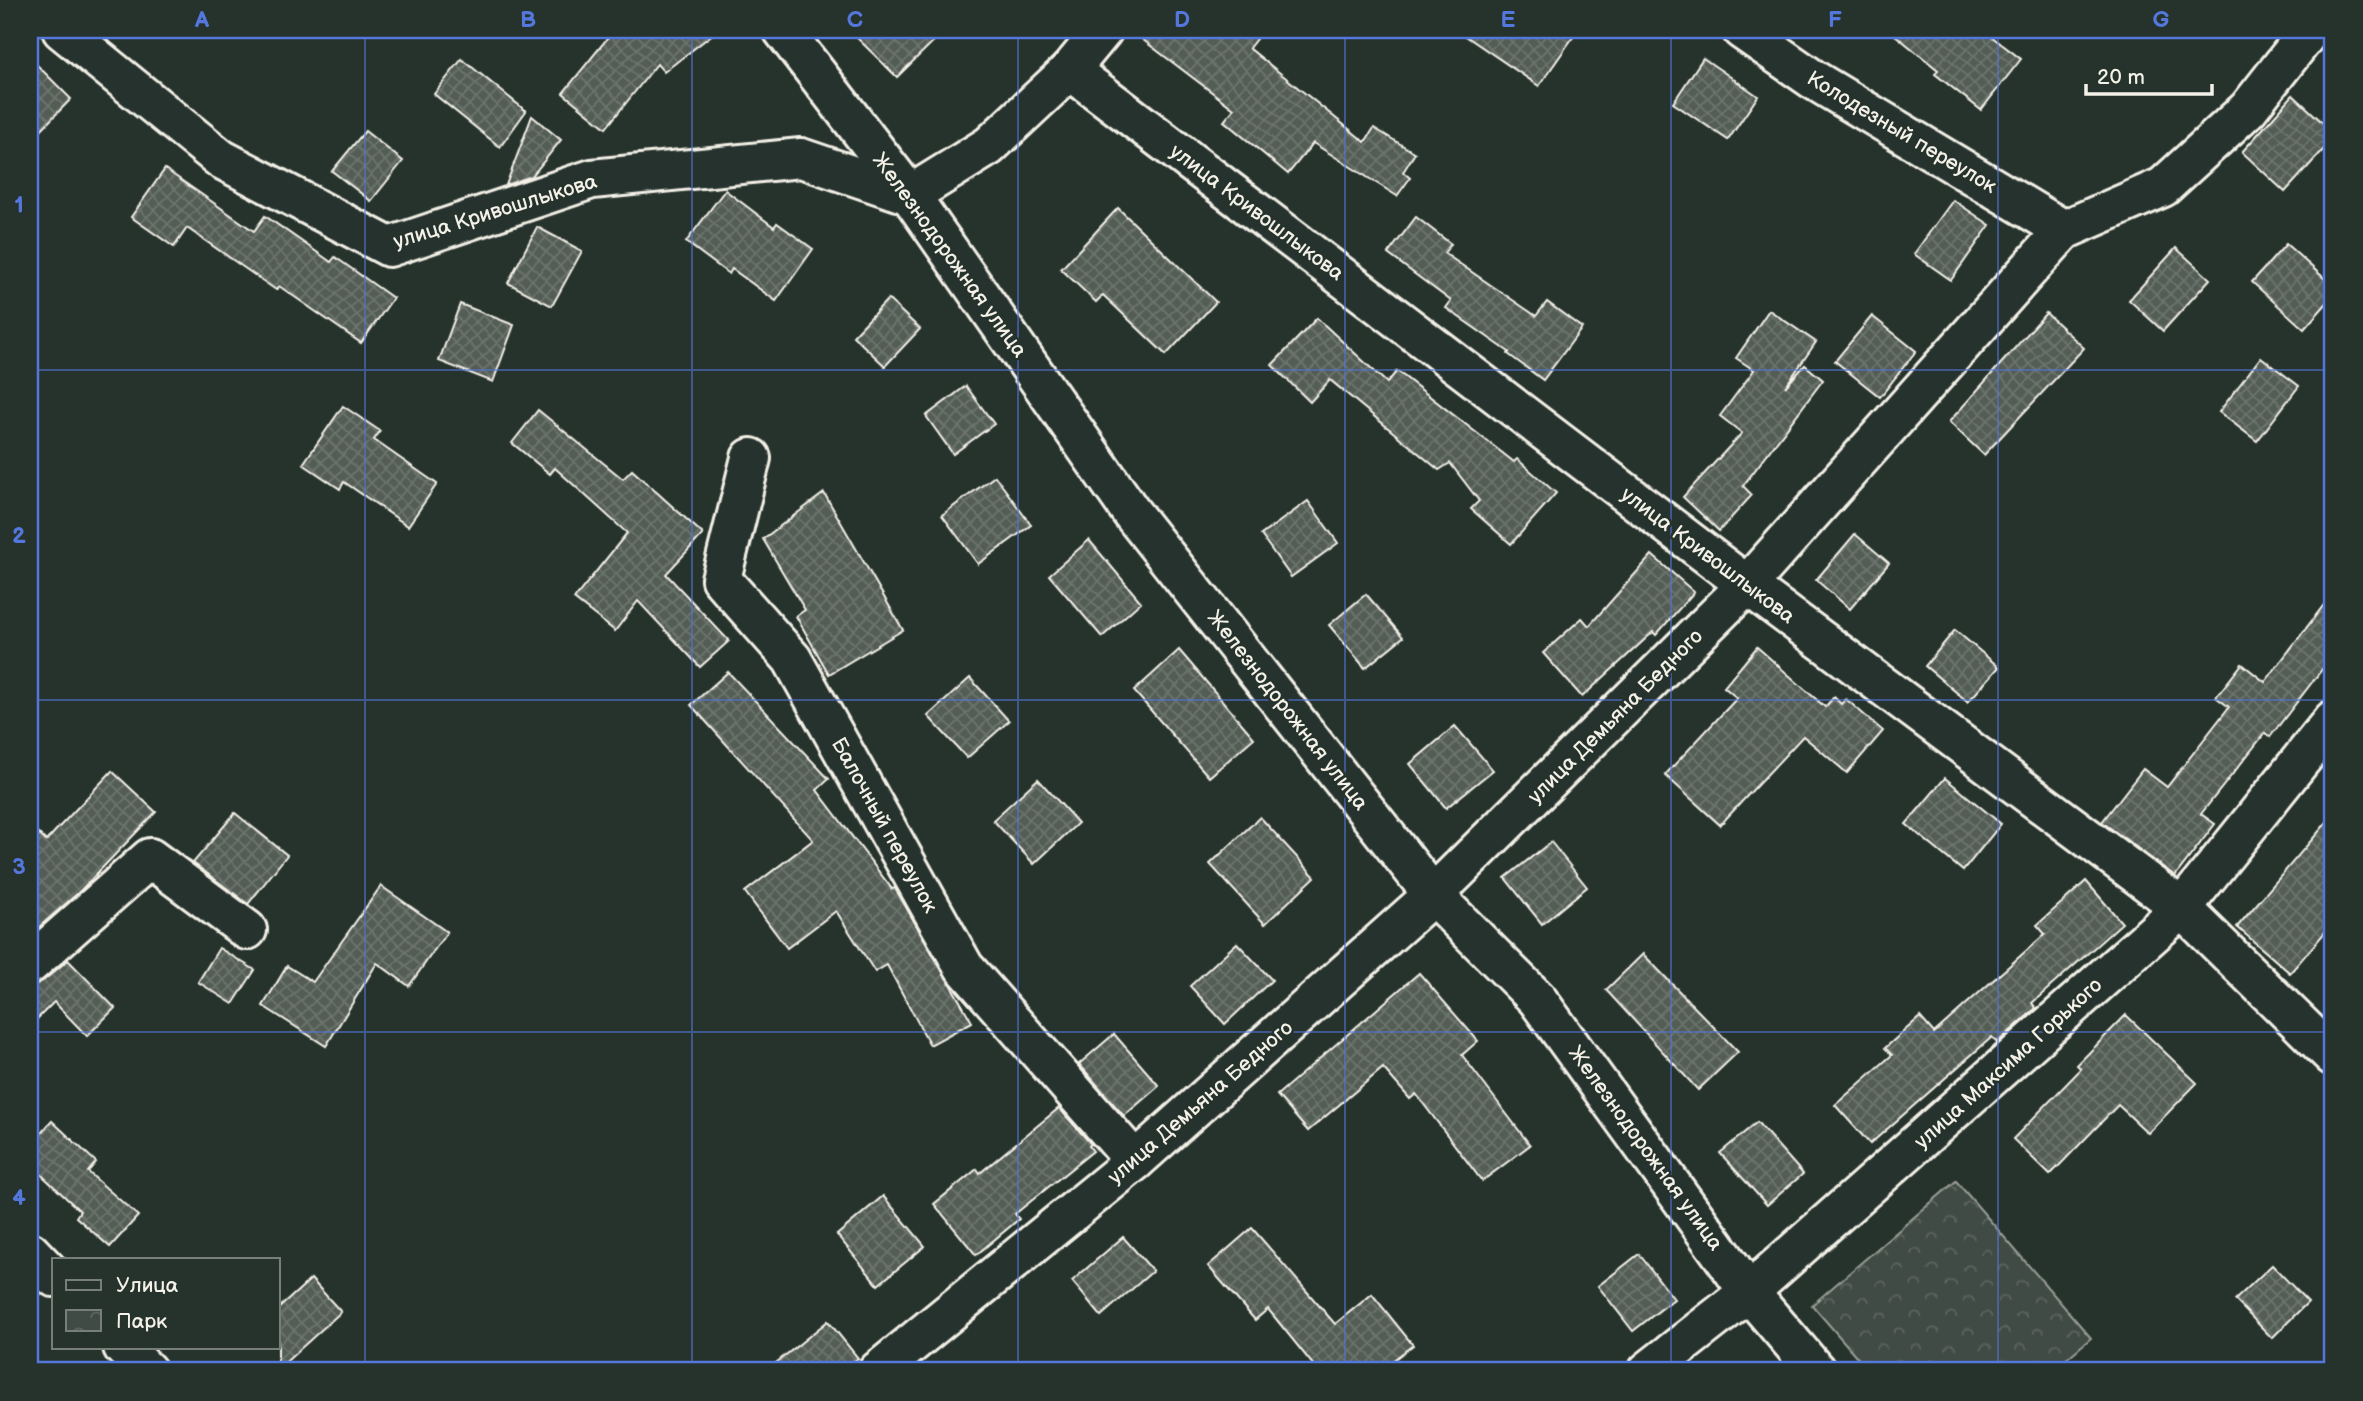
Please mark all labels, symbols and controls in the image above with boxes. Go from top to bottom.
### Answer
text: A [194,6,210,34]
text: B [520,6,536,34]
text: C [847,6,863,34]
text: D [1174,6,1190,34]
text: E [1501,6,1516,34]
text: F [1828,6,1842,34]
text: G [2153,6,2170,34]
scale bar [2086,52,2212,96]
text: 20 m [2097,65,2145,90]
street label: Колодезный переулок [1802,66,2001,199]
street label: улица Кривошлыкова [1165,139,1349,286]
street label: Железнодорожная улица [867,148,1033,363]
street label: улица Кривошлыкова [390,168,600,254]
text: 1 [14,191,24,219]
street label: улица Кривошлыкова [1616,482,1800,629]
text: 2 [12,522,26,550]
street label: Железнодорожная улица [1202,605,1374,816]
street label: улица Демьяна Бедного [1523,624,1708,809]
street label: Балочный переулок [826,733,943,917]
text: 3 [12,853,26,881]
street label: улица Максима Горького [1909,973,2107,1154]
street label: улица Демьяна Бедного [1103,1015,1298,1189]
street label: Железнодорожная улица [1563,1041,1729,1256]
text: 4 [12,1184,26,1212]
legend [52,1258,280,1348]
text: Улица [116,1273,179,1298]
text: Парк [116,1309,167,1334]

